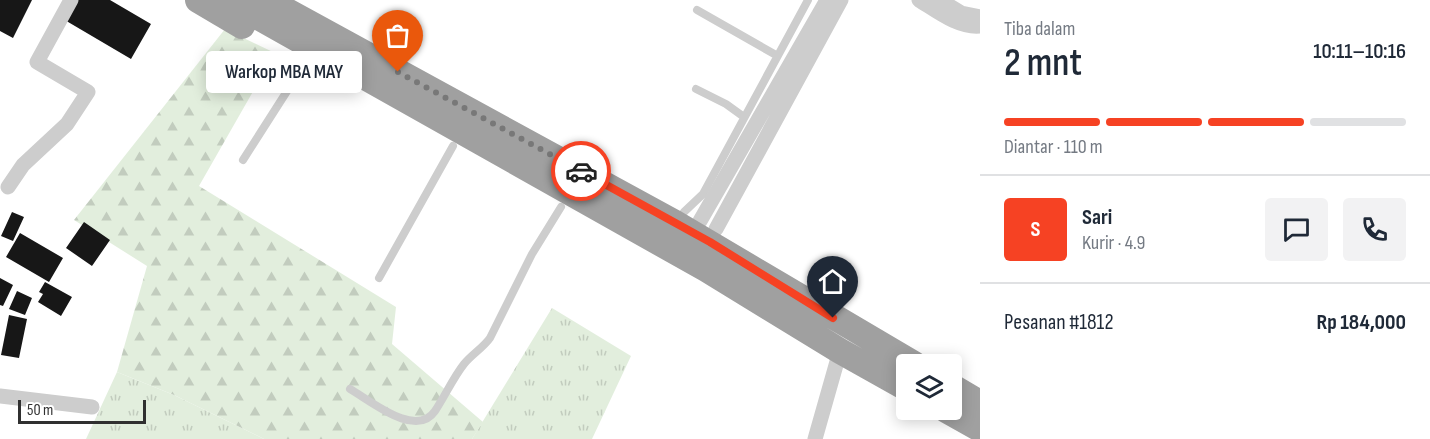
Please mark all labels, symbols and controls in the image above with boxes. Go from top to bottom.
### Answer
pin [372,10,423,72]
text: Tiba dalam [1004,17,1075,41]
icon: bag [381,19,414,52]
text: 10:11–10:16 [1313,38,1406,65]
text: 2 mnt [1004,40,1082,87]
callout: Warkop MBA MAY [206,51,362,93]
text: Warkop MBA MAY [225,60,343,84]
text: Diantar · 110 m [1004,135,1103,159]
courier [551,141,611,201]
icon: car [565,155,598,188]
button: chat [1265,198,1328,261]
button: phone [1343,198,1406,261]
text: Sari [1082,204,1112,231]
text: S [1031,216,1040,243]
text: Kurir · 4.9 [1082,231,1145,255]
pin [807,256,858,318]
icon: home [816,265,849,298]
text: Pesanan #1812 [1004,309,1114,336]
text: Rp 184,000 [1316,309,1406,336]
map controls [896,354,962,420]
button: layers [896,354,962,420]
scale bar [18,397,146,424]
text: 50 m [27,401,53,420]

